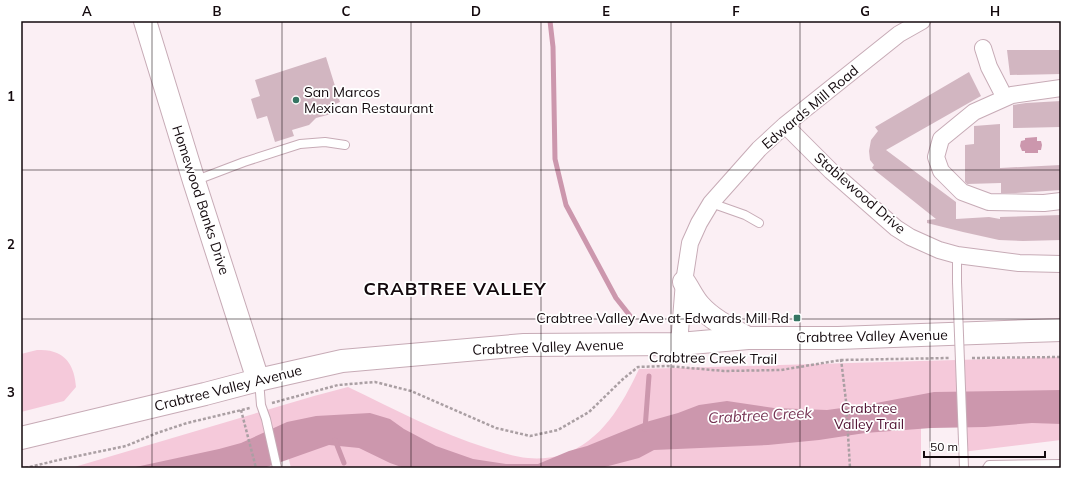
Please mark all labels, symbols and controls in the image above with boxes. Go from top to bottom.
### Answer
text: A [82,3,92,19]
text: B [213,3,222,19]
text: C [342,3,351,19]
text: D [471,3,481,19]
text: E [602,3,610,19]
text: F [732,3,740,19]
text: G [860,3,870,19]
text: H [990,3,1000,19]
street label: Edwards Mill Road [758,61,862,153]
place label: San Marcos Mexican Restaurant [304,83,434,117]
text: 1 [7,88,15,104]
marker: San Marcos Mexican Restaurant [291,95,301,105]
street label: Homewood Banks Drive [168,123,234,277]
street label: Stablewood Drive [811,148,909,238]
text: 2 [7,236,15,252]
district label: CRABTREE VALLEY [363,277,547,300]
place label: Crabtree Valley Ave at Edwards Mill Rd [536,309,789,327]
marker: Crabtree Valley Ave at Edwards Mill Rd [792,313,802,323]
street label: Crabtree Valley Avenue [796,326,948,346]
street label: Crabtree Valley Avenue [472,335,624,359]
street label: Crabtree Creek Trail [649,348,777,368]
street label: Crabtree Valley Avenue [152,361,304,415]
text: 3 [7,384,15,400]
park label: Crabtree Valley Trail [834,399,904,433]
water label: Crabtree Creek [708,403,814,427]
scale bar [924,433,1045,459]
text: 50 m [930,439,958,454]

